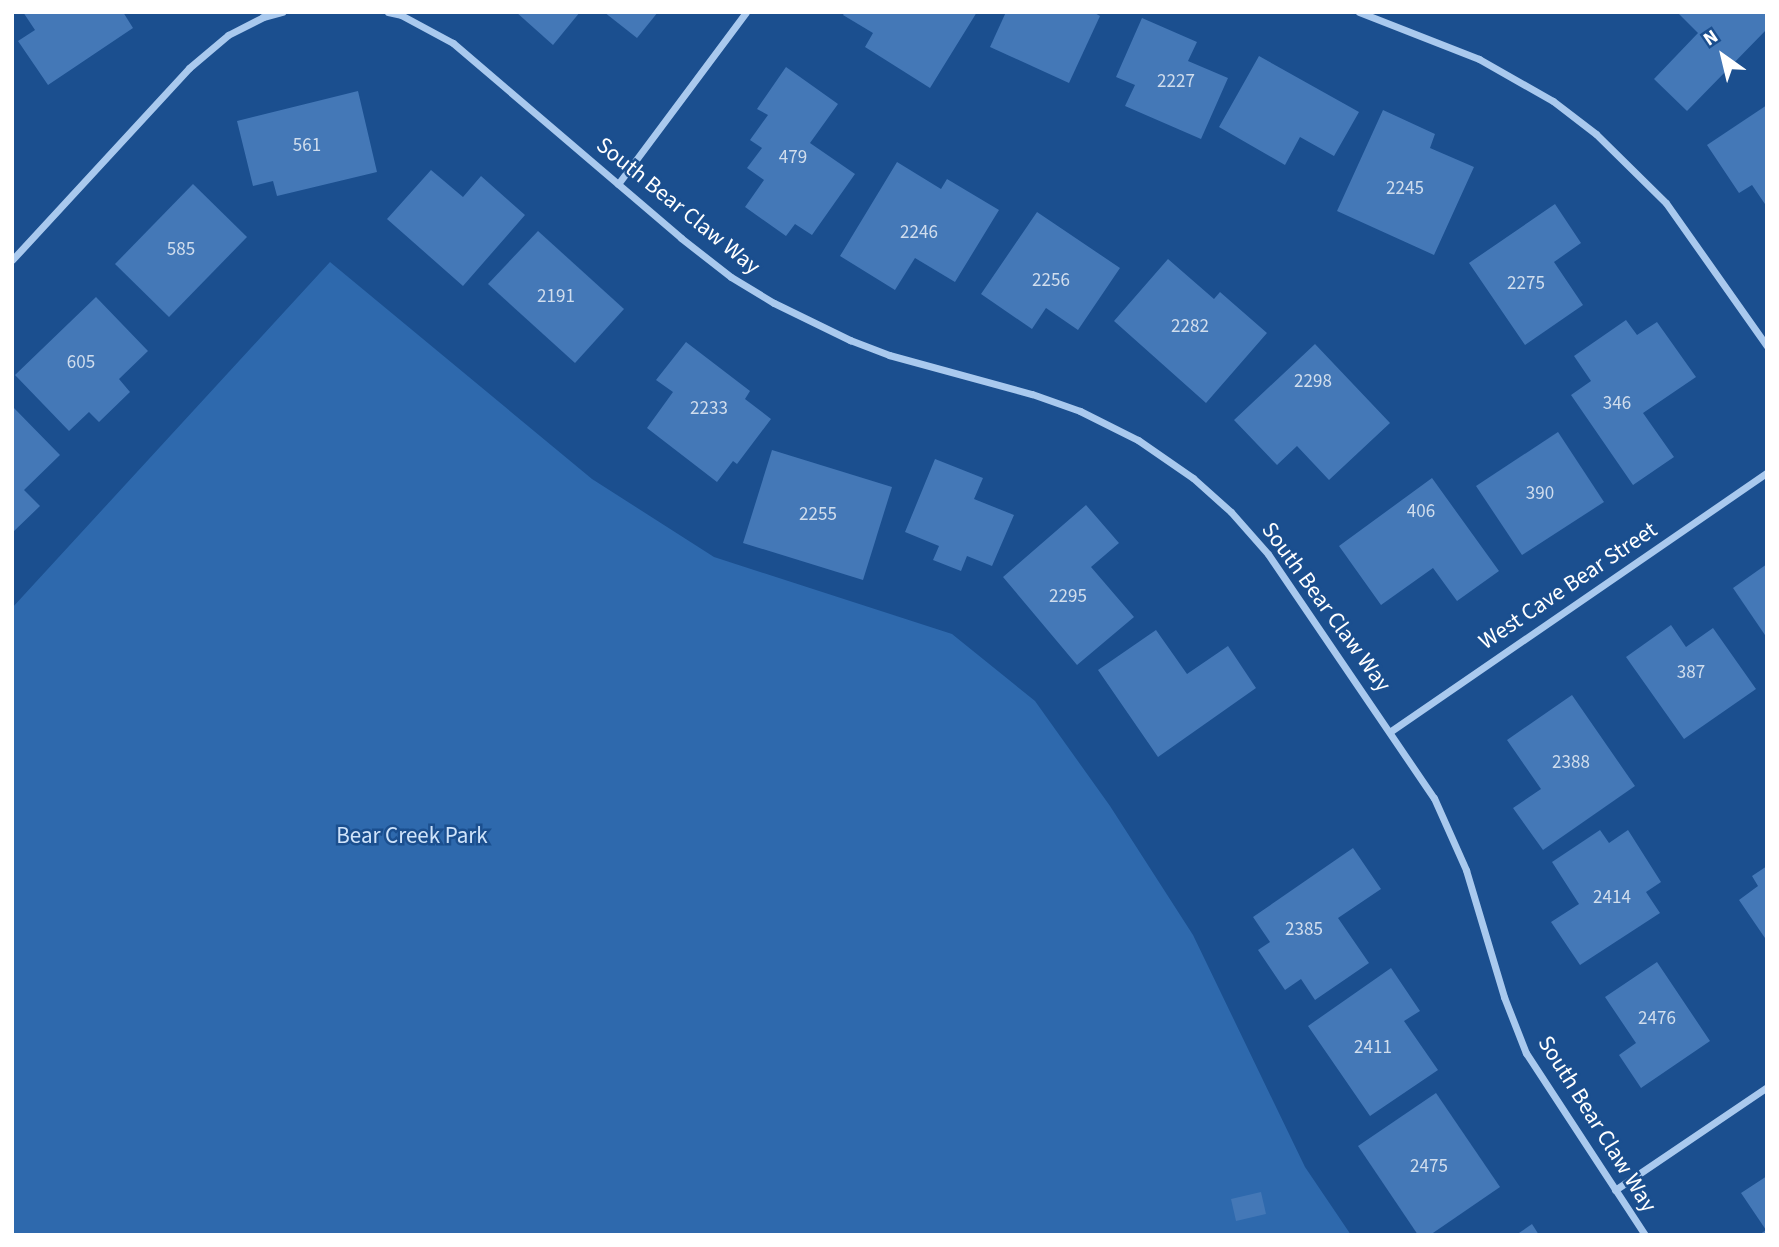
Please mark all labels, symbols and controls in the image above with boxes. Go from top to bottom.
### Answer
north arrow [1688,21,1758,91]
text: N [1698,23,1724,53]
house number: 2227 [1157,71,1195,93]
street label: South Bear Claw Way [591,131,765,281]
house number: 561 [293,135,321,157]
house number: 479 [779,147,807,169]
house number: 2245 [1386,178,1424,200]
house number: 2246 [900,222,938,244]
house number: 585 [167,239,195,261]
house number: 2256 [1032,270,1070,292]
house number: 2275 [1507,273,1545,295]
house number: 2191 [537,286,575,308]
house number: 2282 [1171,316,1209,338]
house number: 605 [67,352,95,374]
house number: 2298 [1294,371,1332,393]
house number: 346 [1603,393,1631,415]
house number: 2233 [690,398,728,420]
house number: 390 [1526,483,1554,505]
house number: 406 [1407,501,1435,523]
house number: 2255 [799,504,837,526]
street label: West Cave Bear Street [1474,516,1662,656]
street label: South Bear Claw Way [1255,517,1397,697]
house number: 2295 [1049,586,1087,608]
house number: 387 [1677,662,1705,684]
house number: 2388 [1552,752,1590,774]
park label: Bear Creek Park [336,822,488,850]
house number: 2414 [1593,887,1631,909]
house number: 2385 [1285,919,1323,941]
house number: 2476 [1638,1008,1676,1030]
street label: South Bear Claw Way [1532,1031,1662,1217]
house number: 2411 [1354,1037,1392,1059]
house number: 2475 [1410,1156,1448,1178]

